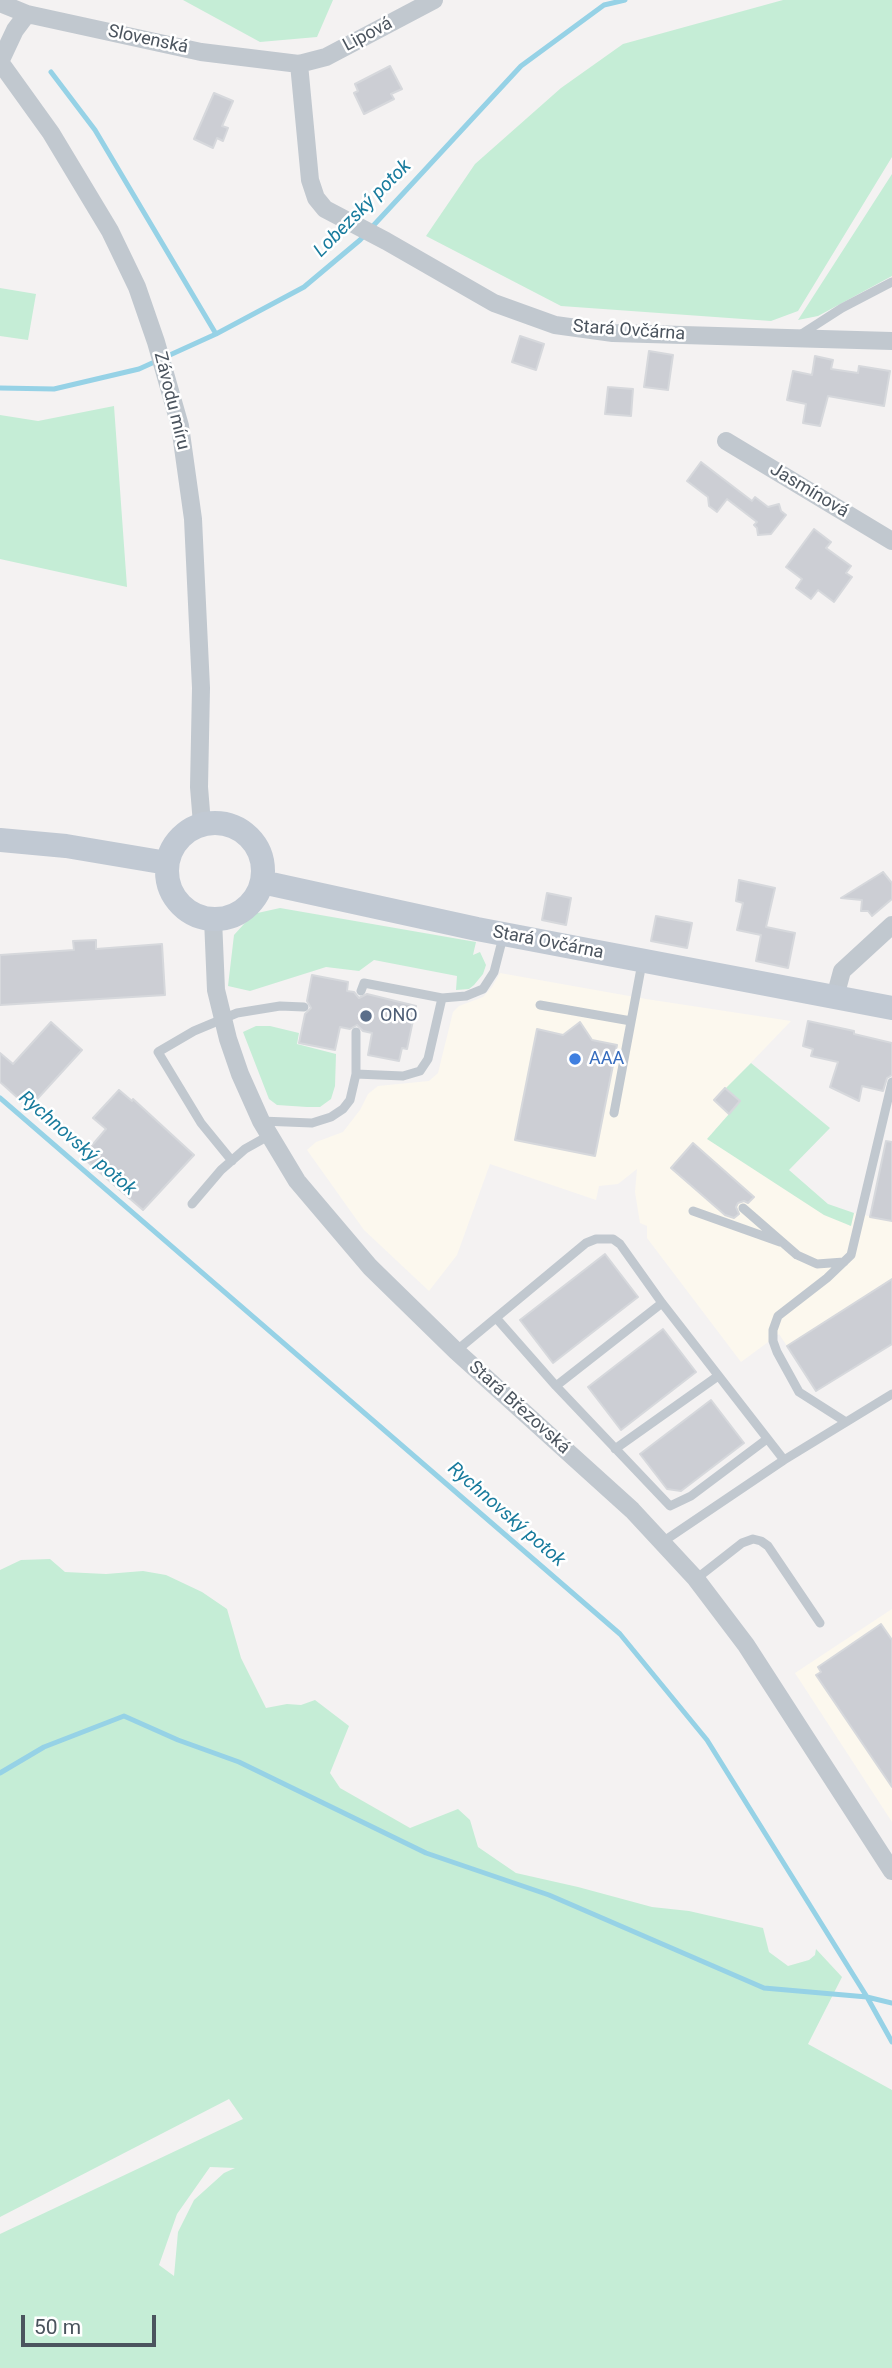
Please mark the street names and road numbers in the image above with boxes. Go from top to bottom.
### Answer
street label: Lipová [340,13,396,57]
street label: Slovenská [106,21,190,59]
street label: Stará Ovčárna [572,316,686,346]
street label: Závodu míru [148,350,194,452]
street label: Jasmínová [766,459,852,523]
street label: Stará Ovčárna [491,922,605,964]
street label: Stará Březovská [464,1357,574,1459]

